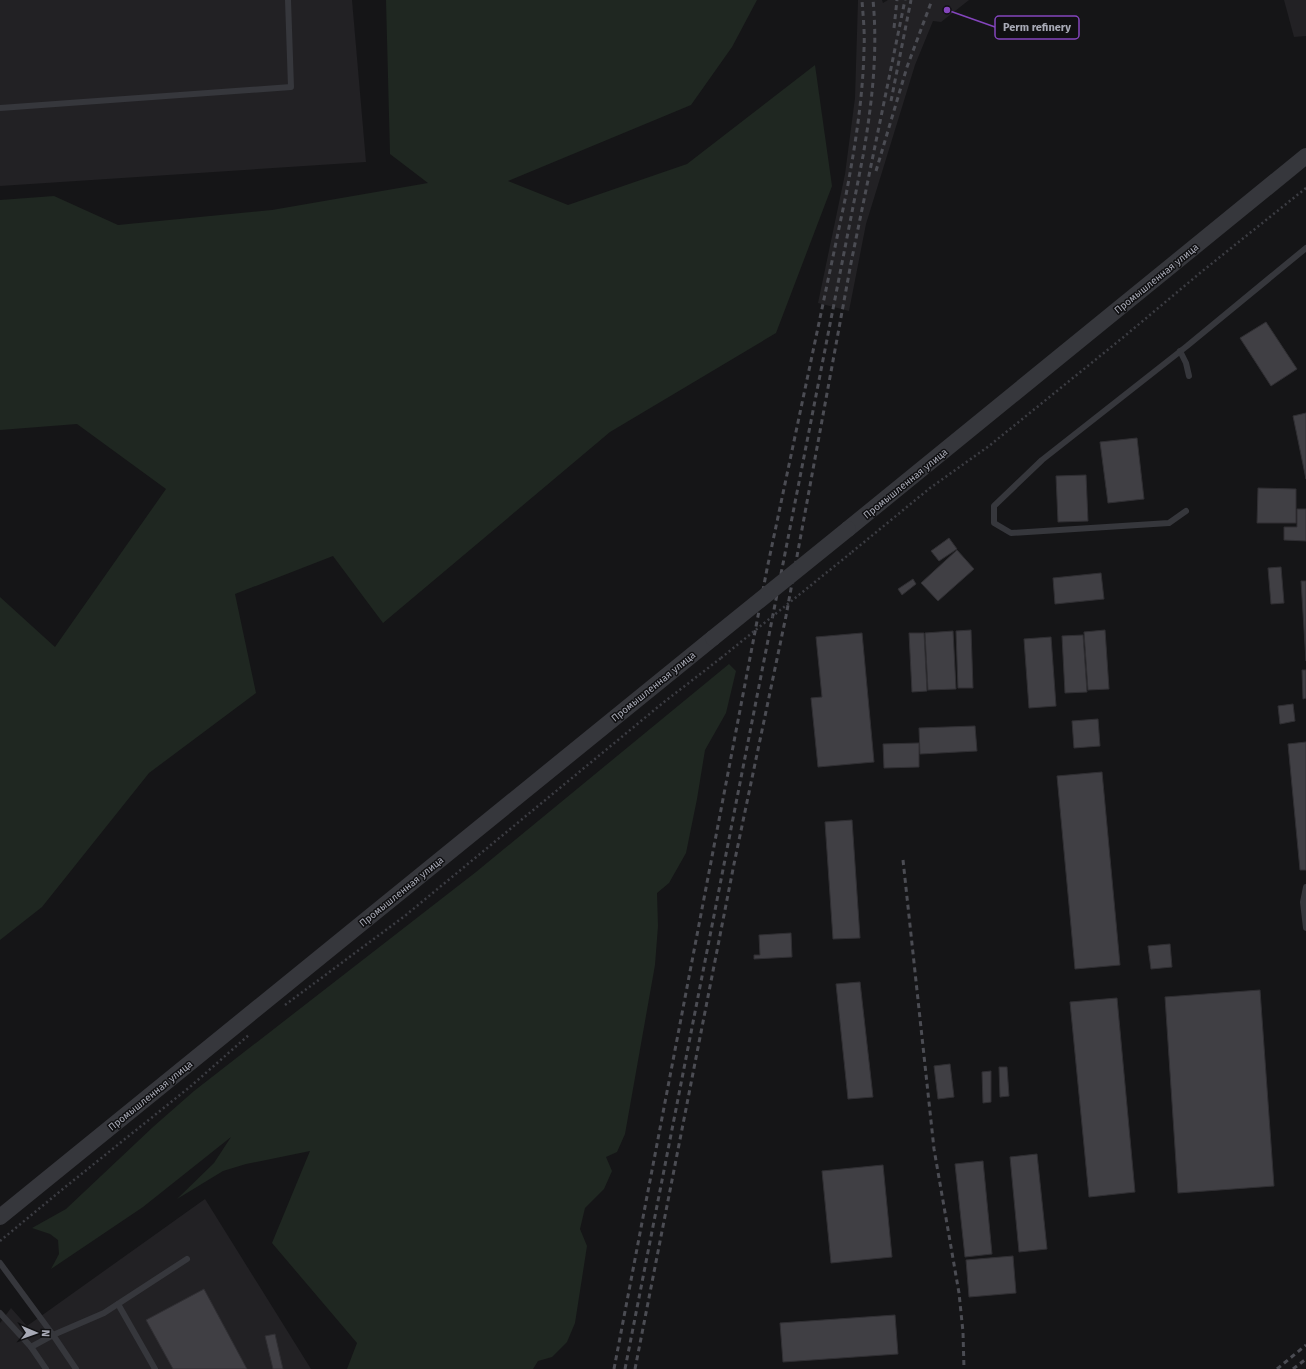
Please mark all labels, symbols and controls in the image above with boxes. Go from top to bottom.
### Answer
callout: Perm refinery [995,16,1079,39]
text: Perm refinery [1003,21,1071,34]
street label: Промышленная улица [1112,241,1201,317]
street label: Промышленная улица [861,446,950,522]
street label: Промышленная улица [609,649,698,725]
street label: Промышленная улица [357,854,446,930]
street label: Промышленная улица [106,1058,195,1134]
north arrow [16,1313,56,1353]
text: N [39,1329,52,1337]

